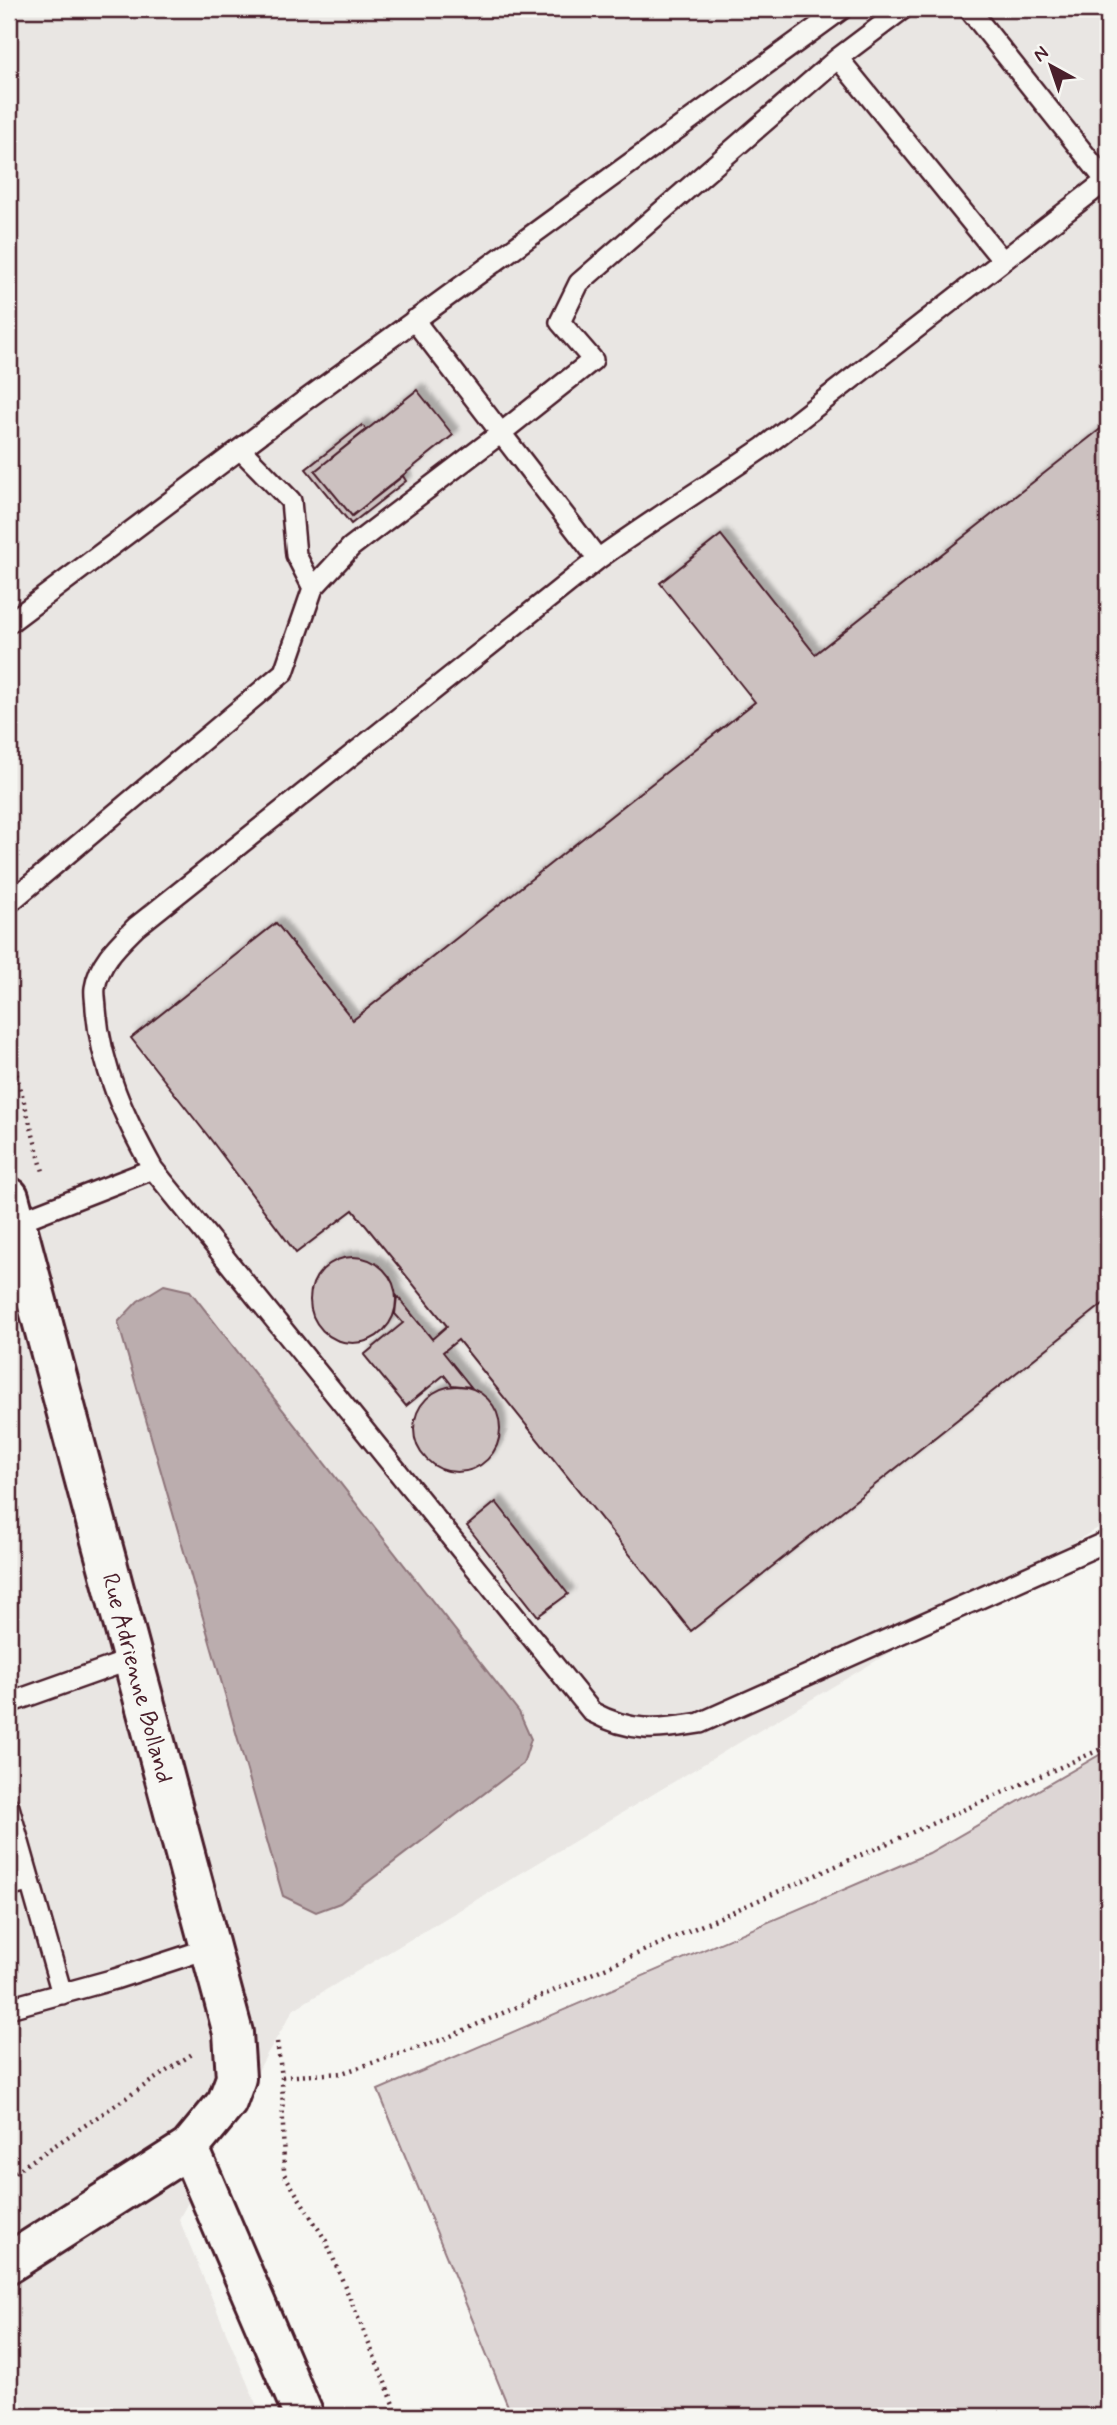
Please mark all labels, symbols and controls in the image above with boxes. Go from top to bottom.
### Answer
north arrow [1016,32,1086,102]
text: N [1028,40,1054,68]
street label: Rue Adrienne Bolland [94,1570,179,1787]

